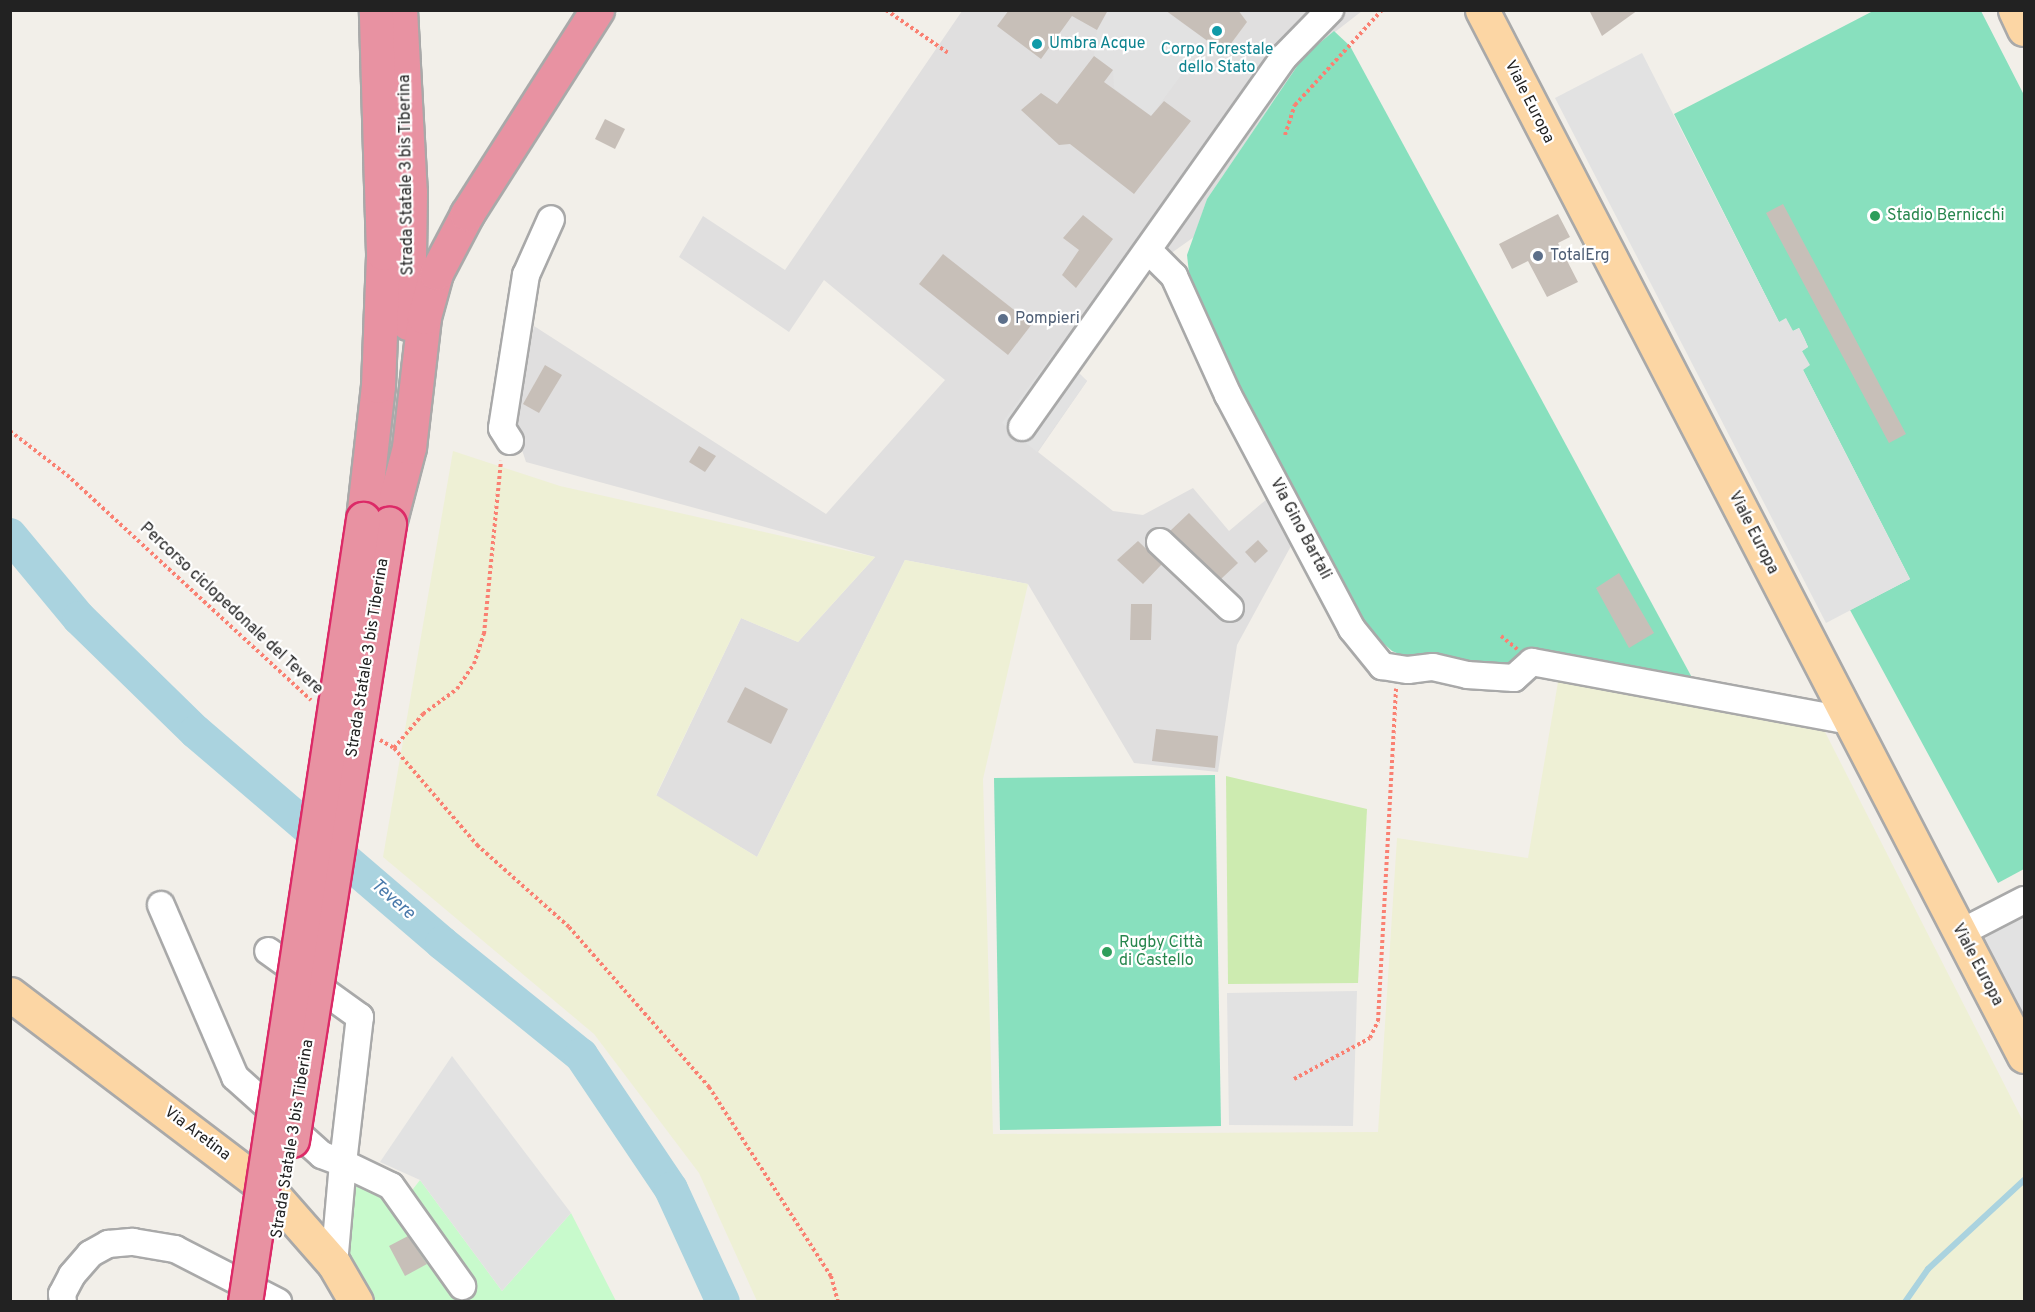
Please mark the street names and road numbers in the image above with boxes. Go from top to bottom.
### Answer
street label: Viale Europa [1500,57,1558,147]
street label: Strada Statale 3 bis Tiberina [396,74,418,276]
street label: Via Gino Bartali [1265,475,1335,583]
street label: Viale Europa [1724,488,1782,578]
street label: Percorso ciclopedonale del Tevere [135,519,327,699]
street label: Strada Statale 3 bis Tiberina [343,557,393,759]
street label: Viale Europa [1947,921,2007,1009]
street label: Strada Statale 3 bis Tiberina [268,1038,318,1240]
street label: Via Aretina [160,1103,234,1165]

